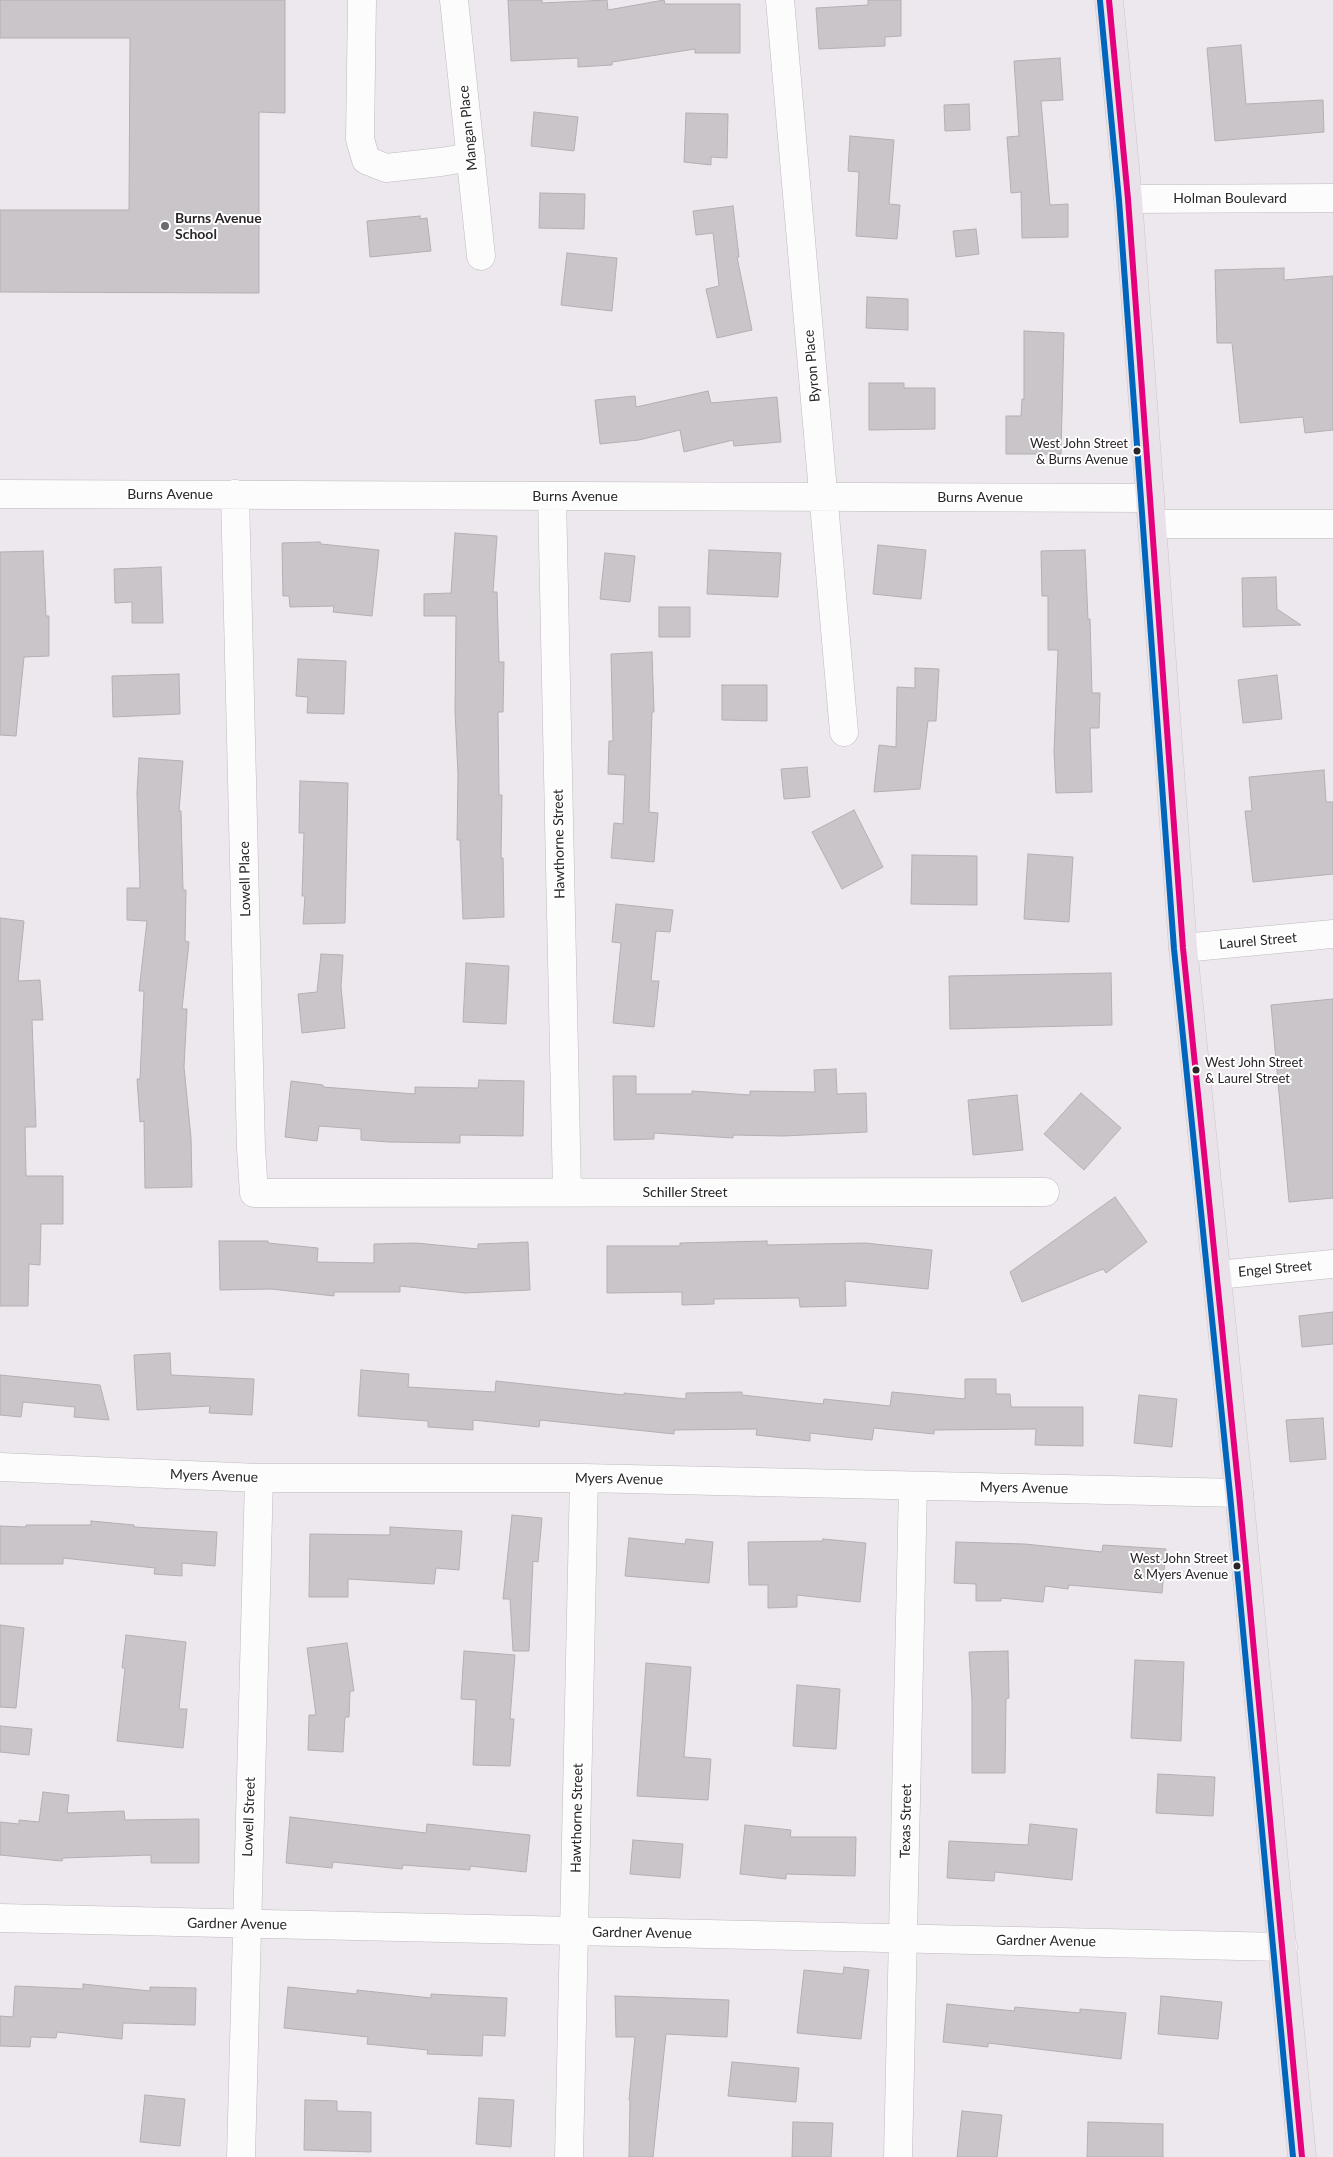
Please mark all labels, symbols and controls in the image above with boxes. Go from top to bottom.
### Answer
street label: Mangan Place [455,84,481,172]
street label: Holman Boulevard [1173,190,1287,206]
place label: Burns Avenue School [175,210,262,242]
marker: Burns Avenue School [159,220,171,232]
street label: Byron Place [800,329,824,403]
place label: West John Street & Burns Avenue [1030,436,1128,467]
marker: West John Street & Burns Avenue [1132,446,1142,456]
street label: Burns Avenue [127,486,213,502]
street label: Burns Avenue [532,488,618,504]
street label: Burns Avenue [937,489,1023,505]
street label: Hawthorne Street [550,789,568,899]
street label: Lowell Place [236,841,254,917]
street label: Laurel Street [1218,929,1298,953]
place label: West John Street & Laurel Street [1205,1055,1303,1086]
marker: West John Street & Laurel Street [1191,1065,1201,1075]
street label: Schiller Street [643,1184,727,1200]
street label: Engel Street [1237,1257,1313,1281]
street label: Myers Avenue [170,1466,258,1486]
street label: Myers Avenue [575,1470,663,1488]
street label: Myers Avenue [980,1479,1068,1497]
place label: West John Street & Myers Avenue [1130,1551,1228,1582]
marker: West John Street & Myers Avenue [1232,1561,1242,1571]
street label: Hawthorne Street [568,1763,586,1873]
street label: Lowell Street [239,1777,259,1857]
street label: Texas Street [897,1784,915,1858]
street label: Gardner Avenue [187,1915,287,1933]
street label: Gardner Avenue [592,1924,692,1942]
street label: Gardner Avenue [996,1932,1096,1950]

